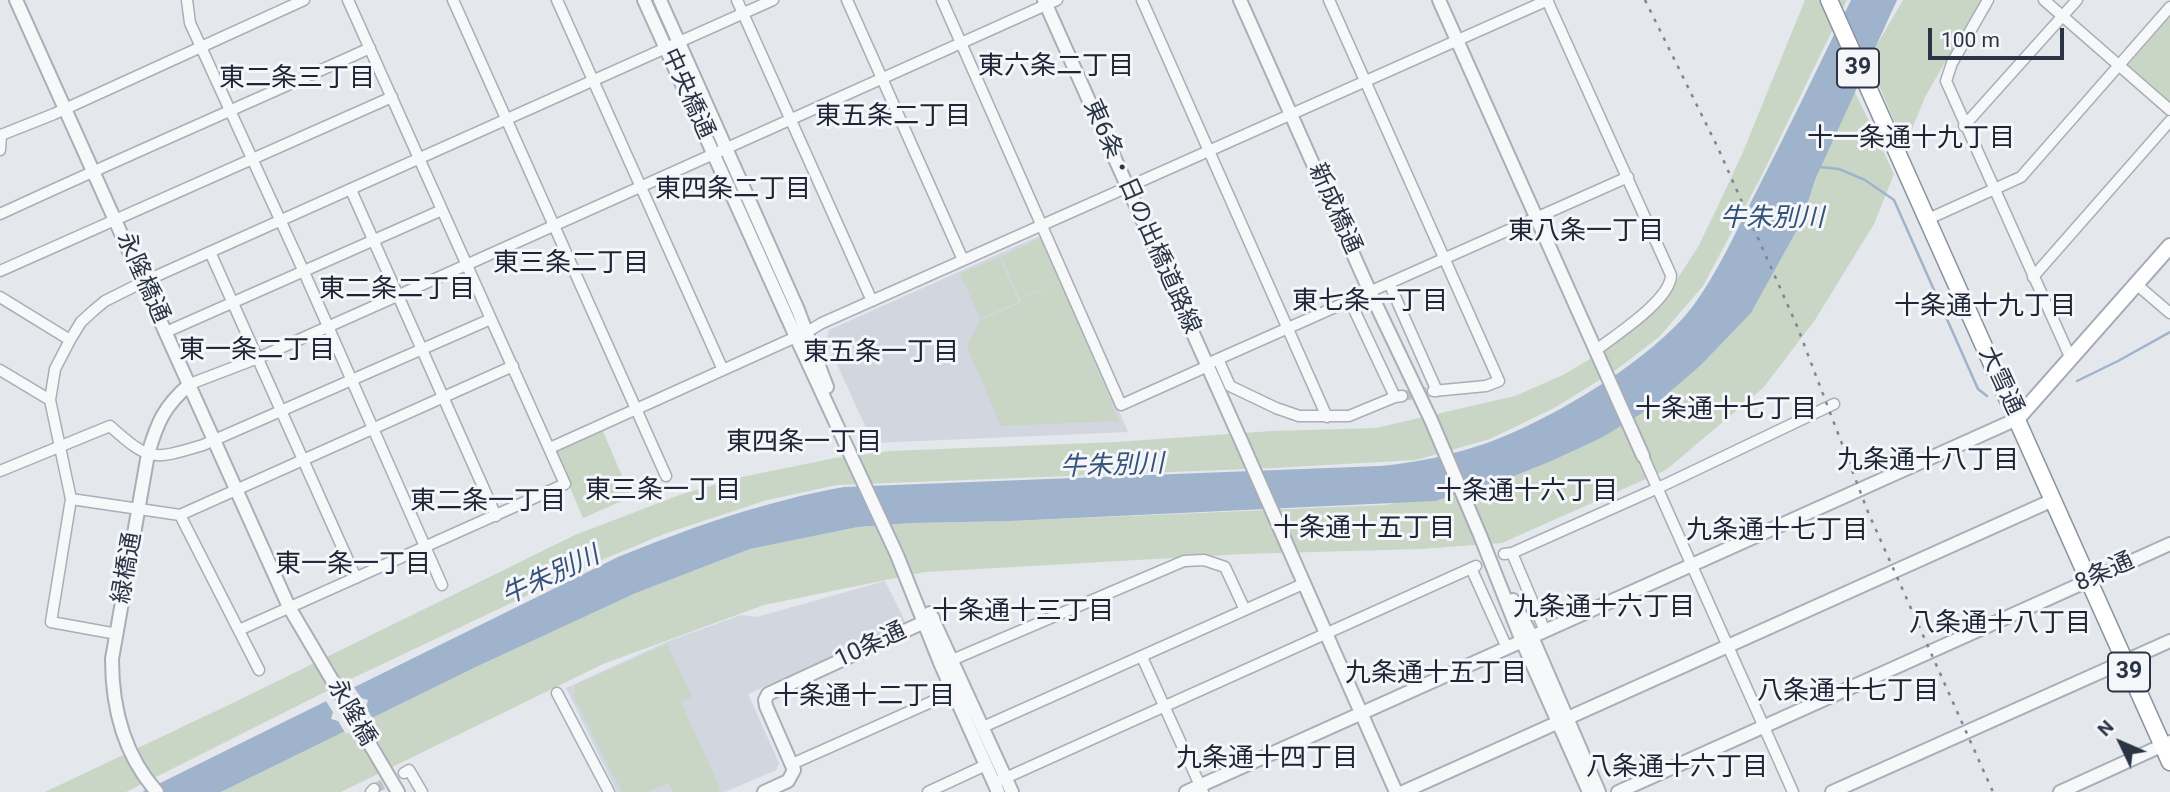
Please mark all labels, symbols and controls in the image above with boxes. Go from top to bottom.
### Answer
scale bar [1932,14,2068,58]
text: 100 m [1941,28,2000,52]
street label: 中央橋通 [654,44,720,144]
road number: 39 [1837,48,1879,88]
district label: 東六条二丁目 [978,51,1134,83]
district label: 東二条三丁目 [219,63,375,95]
street label: 東6条・日の出橋道路線 [1076,95,1206,339]
district label: 東五条二丁目 [815,101,971,133]
district label: 十一条通十九丁目 [1807,123,2015,155]
street label: 新成橋通 [1301,159,1367,259]
district label: 東四条二丁目 [655,174,811,206]
water label: 牛朱別川 [1720,203,1824,235]
district label: 東八条一丁目 [1508,216,1664,248]
street label: 永隆橋通 [109,228,175,328]
district label: 東三条二丁目 [493,248,649,280]
district label: 東二条二丁目 [319,274,475,306]
district label: 東七条一丁目 [1292,286,1448,318]
district label: 十条通十九丁目 [1894,291,2076,323]
district label: 東一条二丁目 [179,335,335,367]
district label: 東五条一丁目 [803,337,959,369]
street label: 大雪通 [1972,342,2028,420]
district label: 十条通十七丁目 [1635,394,1817,426]
district label: 東四条一丁目 [726,427,882,459]
district label: 九条通十八丁目 [1837,445,2019,477]
water label: 牛朱別川 [1059,450,1165,484]
district label: 東三条一丁目 [585,475,741,507]
district label: 十条通十六丁目 [1436,476,1618,508]
district label: 東二条一丁目 [410,486,566,518]
district label: 十条通十五丁目 [1273,513,1455,545]
district label: 九条通十七丁目 [1686,515,1868,547]
street label: 緑橋通 [108,530,148,606]
water label: 牛朱別川 [497,541,605,613]
street label: 8条通 [2071,547,2139,599]
district label: 東一条一丁目 [275,549,431,581]
district label: 九条通十六丁目 [1513,592,1695,624]
district label: 十条通十三丁目 [932,596,1114,628]
district label: 八条通十八丁目 [1909,608,2091,640]
street label: 10条通 [831,617,911,675]
road number: 39 [2108,652,2150,692]
district label: 九条通十五丁目 [1345,658,1527,690]
street label: 永隆橋 [321,675,381,751]
district label: 八条通十七丁目 [1757,676,1939,708]
district label: 十条通十二丁目 [773,681,955,713]
north arrow [2086,708,2156,778]
text: N [2093,715,2118,741]
district label: 九条通十四丁目 [1176,743,1358,775]
district label: 八条通十六丁目 [1586,752,1768,784]

